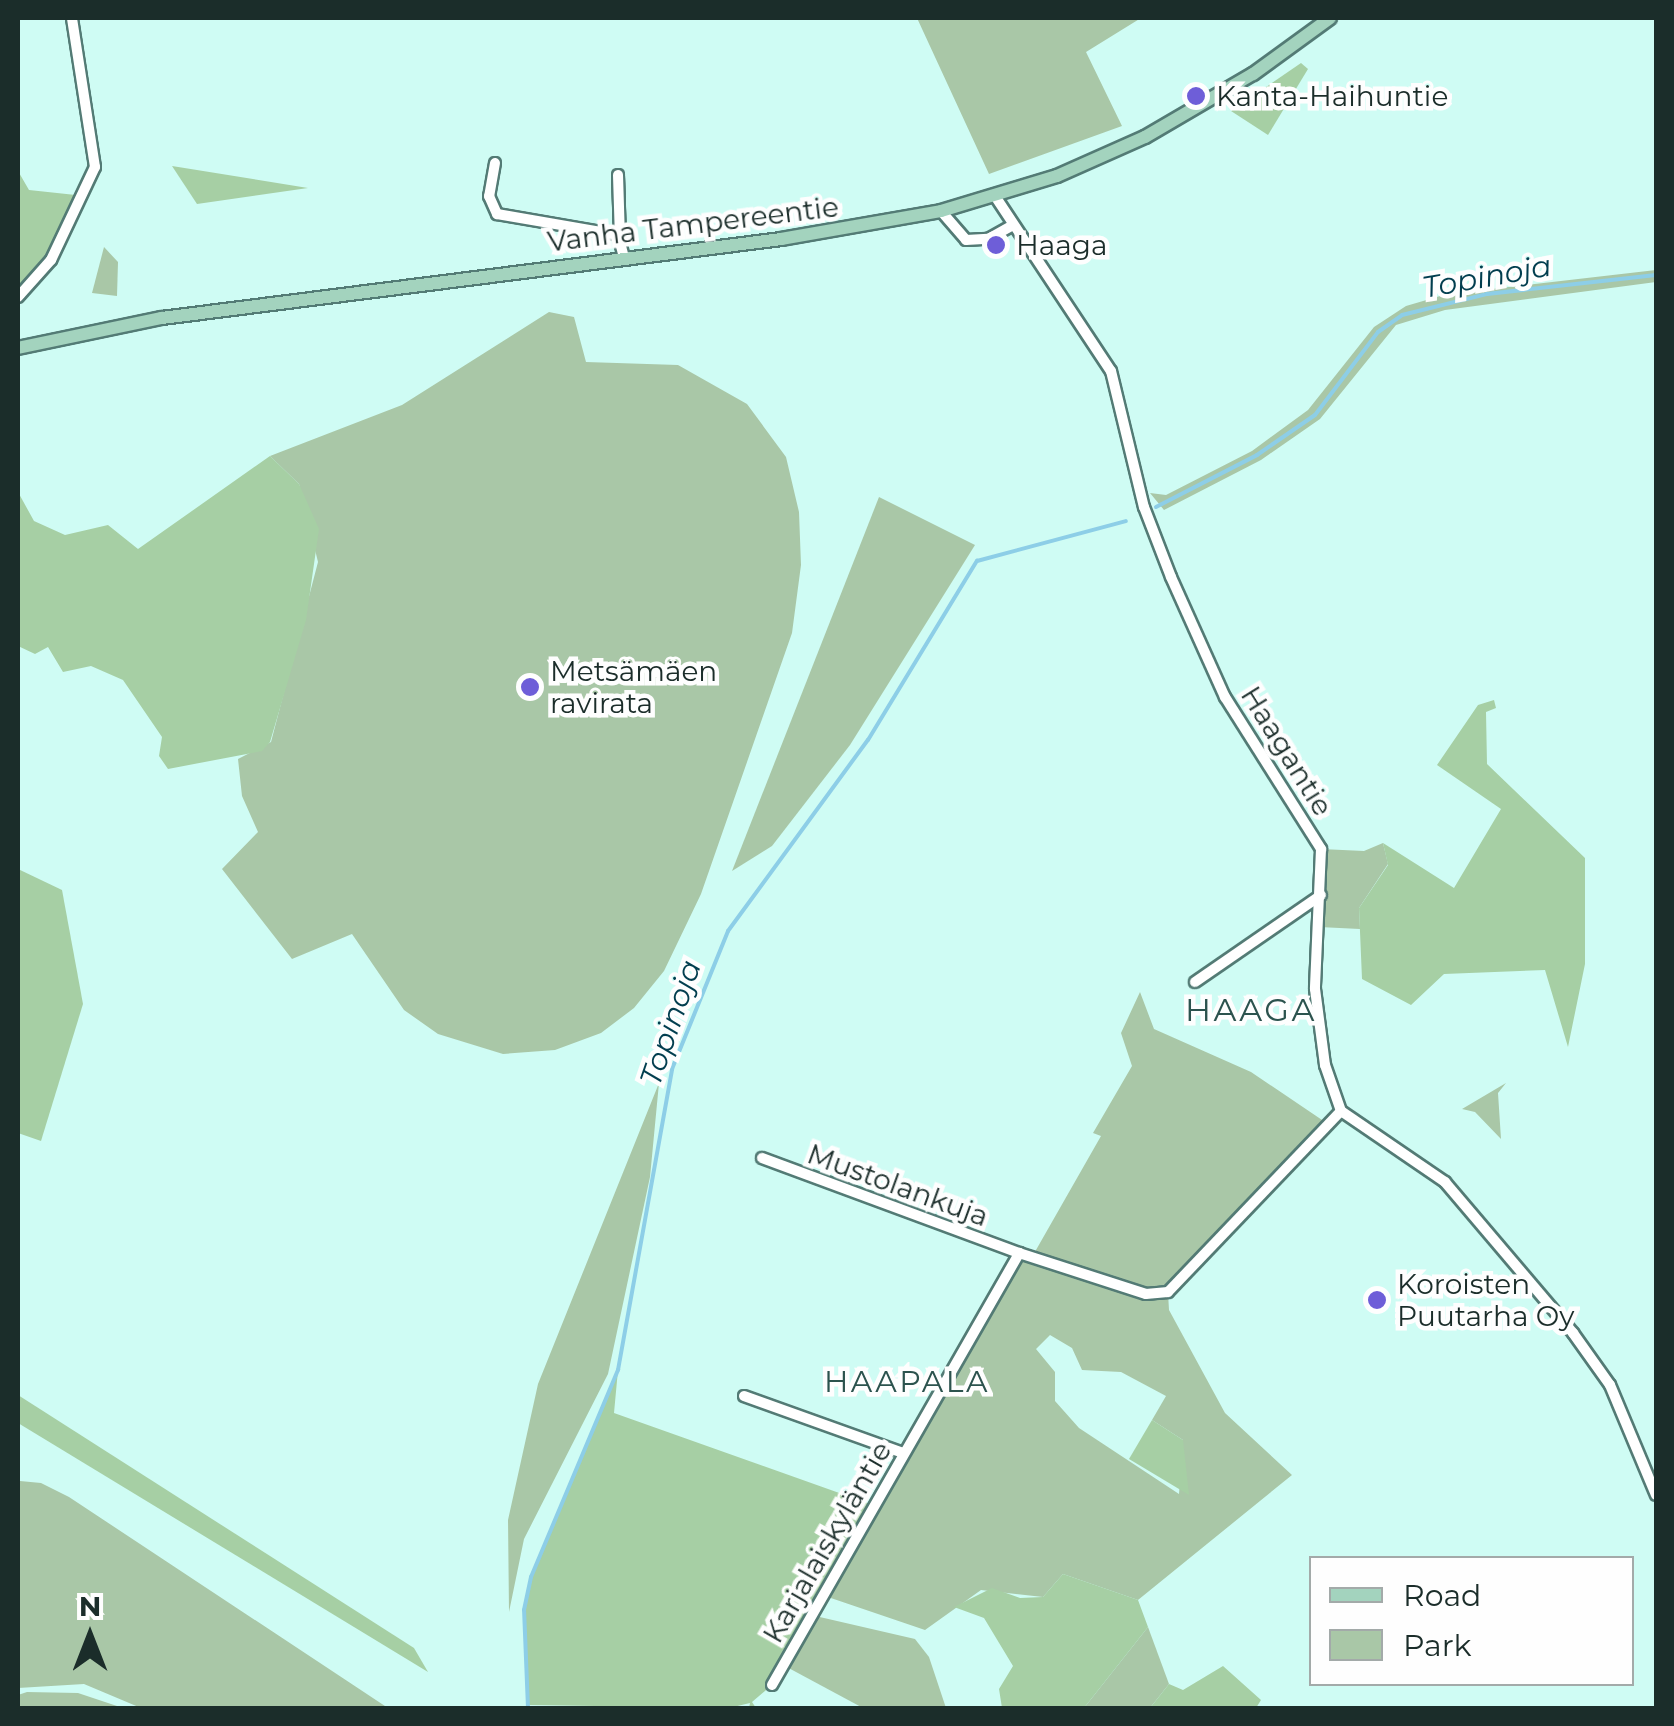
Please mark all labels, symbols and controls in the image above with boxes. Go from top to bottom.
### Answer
place label: Kanta-Haihuntie [1216,79,1448,113]
marker: Kanta-Haihuntie [1185,85,1207,107]
street label: Vanha Tampereentie [546,189,840,259]
place label: Haaga [1016,228,1108,262]
marker: Haaga [985,234,1007,256]
water label: Topinoja [1420,248,1554,306]
place label: Metsämäen ravirata [550,654,717,720]
marker: Metsämäen ravirata [519,676,541,698]
street label: Haagantie [1234,680,1340,822]
water label: Topinoja [633,956,709,1090]
district label: HAAGA [1185,991,1317,1029]
street label: Mustolankuja [803,1137,993,1233]
place label: Koroisten Puutarha Oy [1397,1267,1575,1333]
marker: Koroisten Puutarha Oy [1366,1289,1388,1311]
district label: HAAPALA [824,1364,990,1400]
street label: Karjalaiskyläntie [756,1435,898,1649]
legend [1309,1556,1634,1686]
text: Road [1403,1577,1481,1614]
north arrow [40,1586,140,1686]
text: N [79,1589,101,1623]
text: Park [1403,1627,1472,1664]

